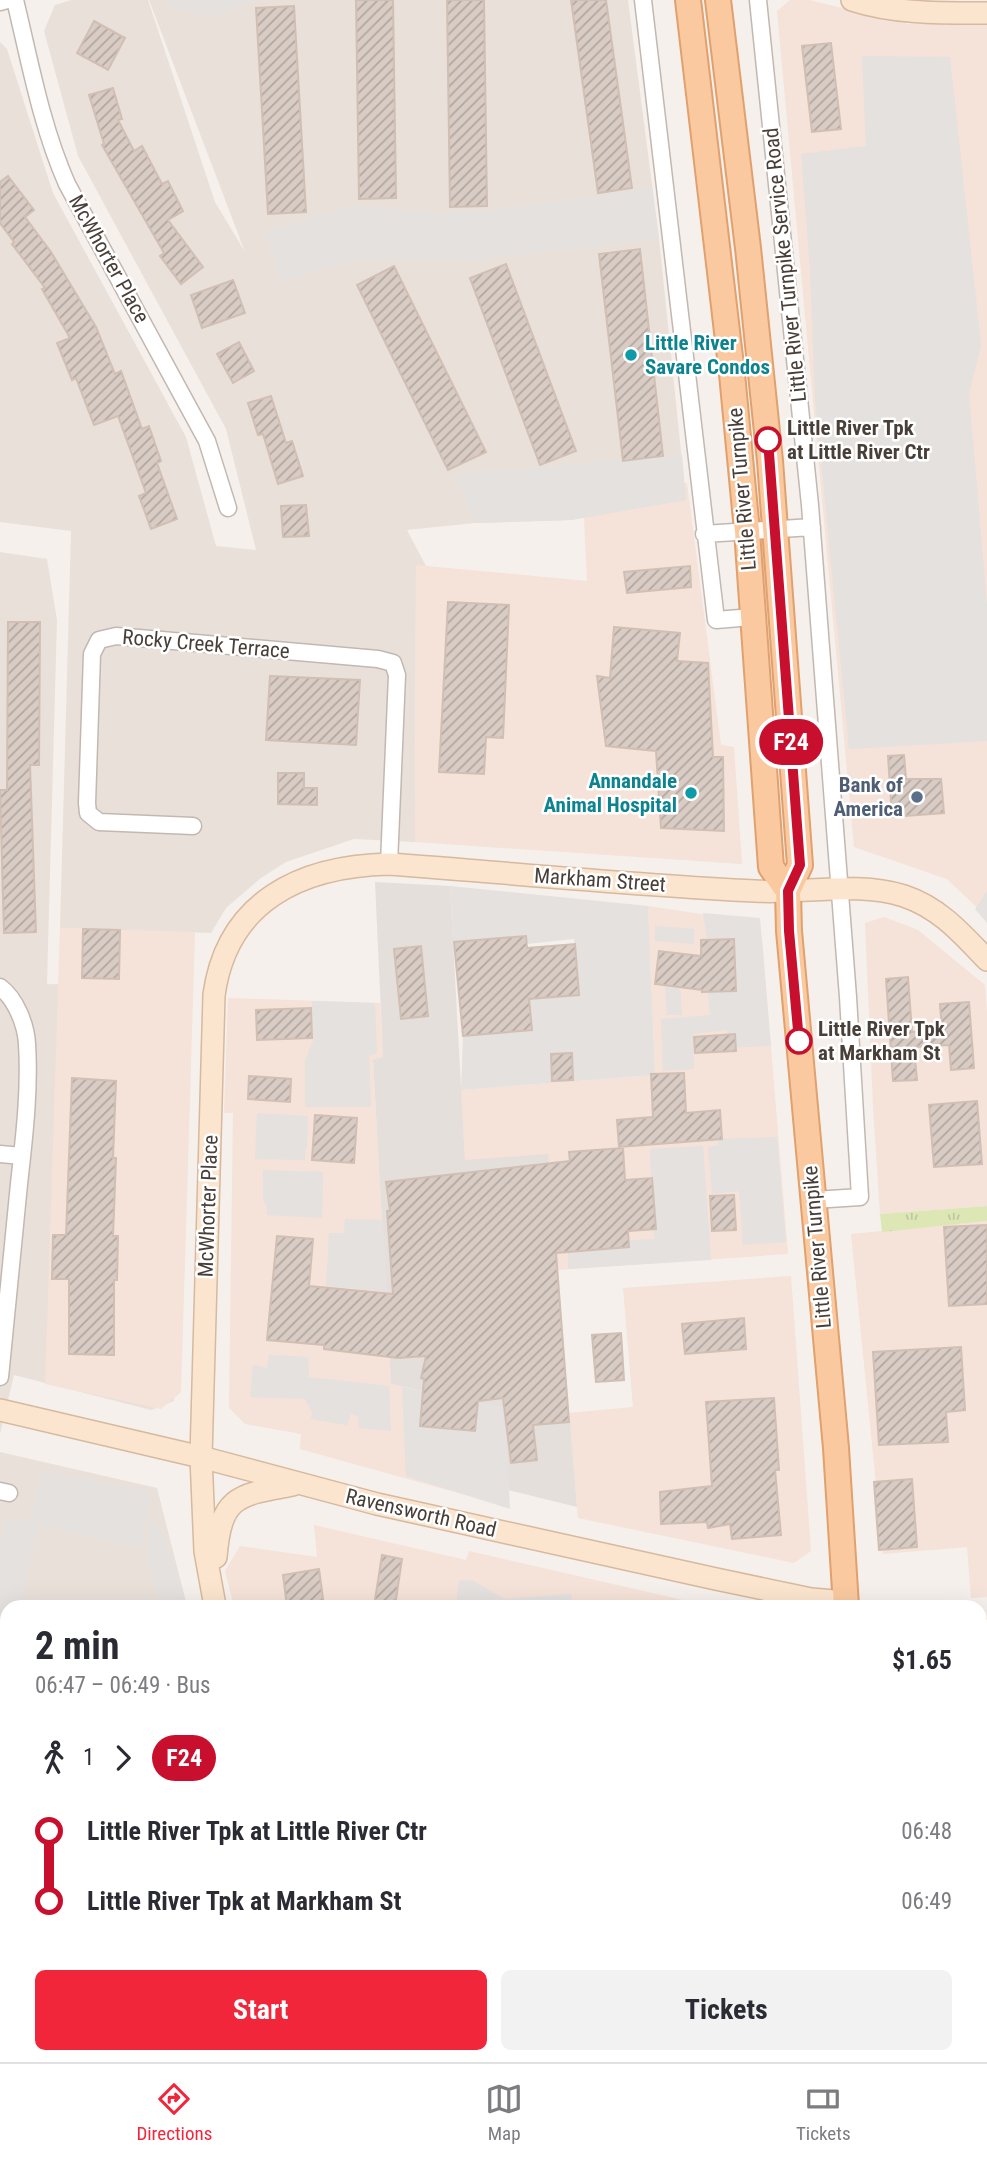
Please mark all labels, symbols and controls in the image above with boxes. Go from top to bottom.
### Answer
street label: Little River Turnpike Service Road [759,127,811,403]
street label: McWhorter Place [64,191,154,327]
place label: Little River Savare Condos [645,331,770,379]
marker: Little River Savare Condos [623,347,639,363]
street label: Little River Turnpike [723,407,761,571]
place label: Little River Tpk at Little River Ctr [787,416,930,464]
marker: Little River Tpk at Little River Ctr [755,427,781,453]
street label: Rocky Creek Terrace [121,625,291,663]
line badge: F24 [751,719,831,765]
text: F24 [773,728,809,756]
place label: Annandale Animal Hospital [544,769,677,817]
place label: Bank of America [834,773,903,821]
marker: Annandale Animal Hospital [683,785,699,801]
marker: Bank of America [909,789,925,805]
street label: Markham Street [533,863,667,897]
place label: Little River Tpk at Markham St [818,1017,946,1065]
marker: Little River Tpk at Markham St [786,1028,812,1054]
street label: McWhorter Place [194,1134,222,1278]
street label: Little River Turnpike [798,1165,836,1329]
street label: Ravensworth Road [343,1484,499,1542]
text: 2 min [35,1624,119,1668]
text: $1.65 [892,1645,952,1675]
text: 06:47 – 06:49 · Bus [35,1672,211,1699]
icon: walk [35,1739,73,1777]
icon: forward [104,1739,142,1777]
text: 1 [83,1744,94,1771]
text: F24 [166,1744,202,1772]
text: Little River Tpk at Little River Ctr [87,1816,427,1846]
text: 06:48 [901,1818,952,1845]
text: Little River Tpk at Markham St [87,1886,401,1916]
text: 06:49 [901,1888,952,1915]
button: Start [35,1970,487,2050]
button: Tickets [501,1970,952,2050]
tab: Directions [136,2080,212,2145]
tab: Map [485,2080,523,2145]
tab: Tickets [796,2080,851,2145]

